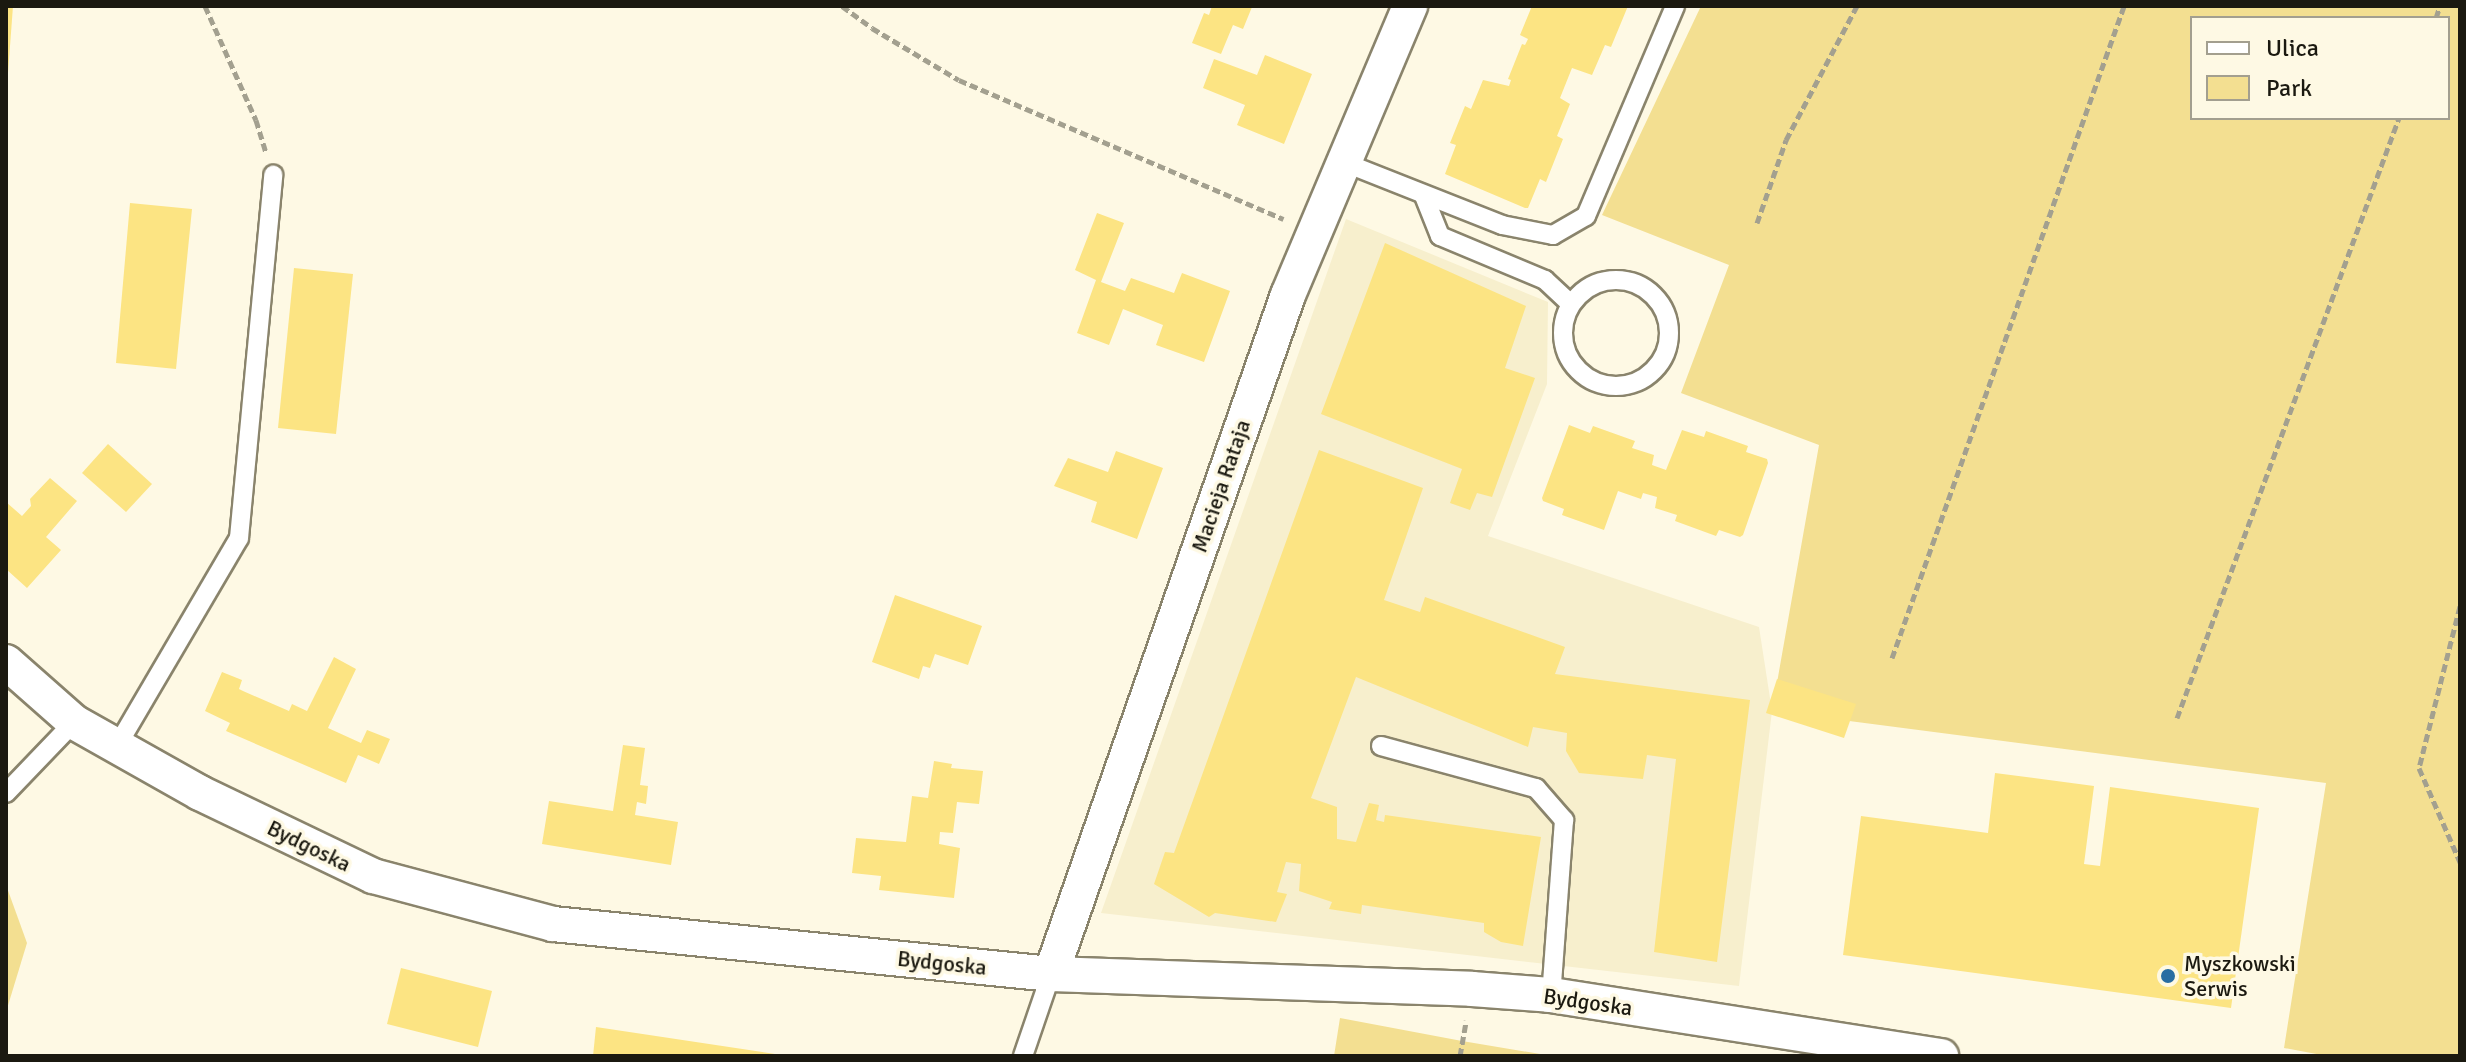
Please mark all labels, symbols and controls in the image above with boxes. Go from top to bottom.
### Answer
legend [2190,16,2450,120]
text: Ulica [2266,33,2319,63]
text: Park [2266,73,2312,103]
street label: Macieja Rataja [1186,416,1256,556]
street label: Bydgoska [263,814,355,878]
street label: Bydgoska [896,945,988,981]
place label: Myszkowski Serwis [2184,950,2296,1002]
marker: Myszkowski Serwis [2159,967,2177,985]
street label: Bydgoska [1542,983,1634,1021]

